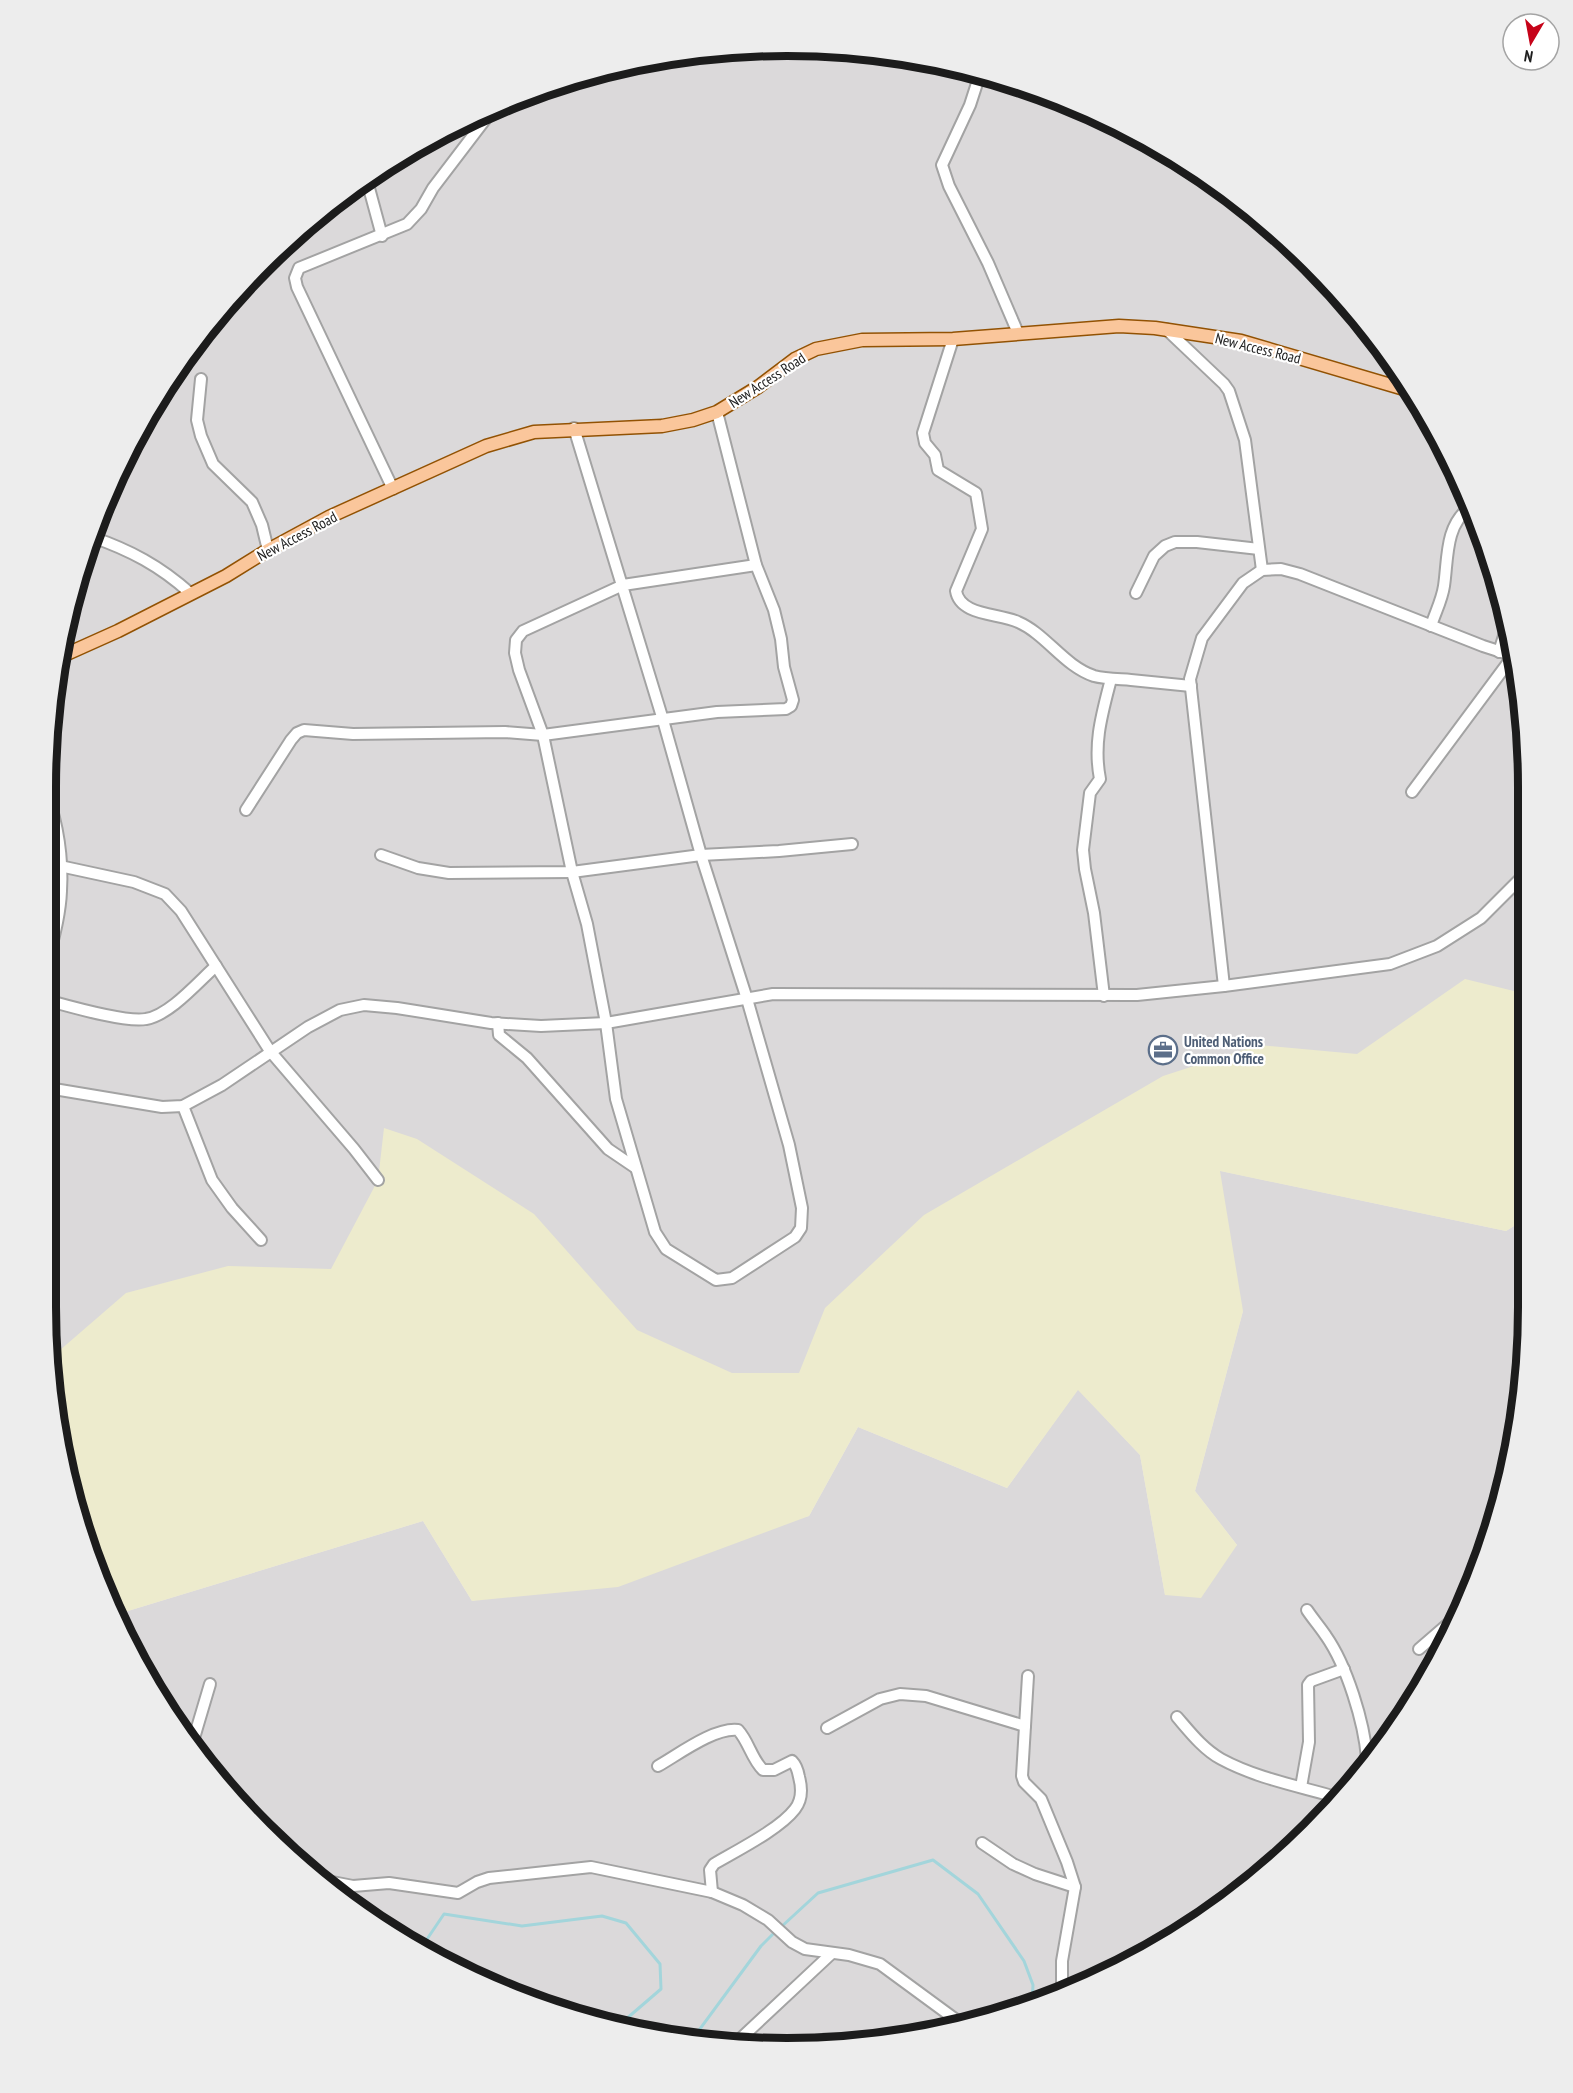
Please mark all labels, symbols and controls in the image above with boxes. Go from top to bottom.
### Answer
north arrow [1501,12,1561,72]
text: N [1522,46,1534,67]
street label: New Access Road [1213,328,1303,368]
street label: New Access Road [725,348,809,412]
street label: New Access Road [254,507,340,565]
place label: United Nations Common Office [1184,1032,1264,1068]
office icon: United Nations Common Office [1147,1034,1179,1066]

